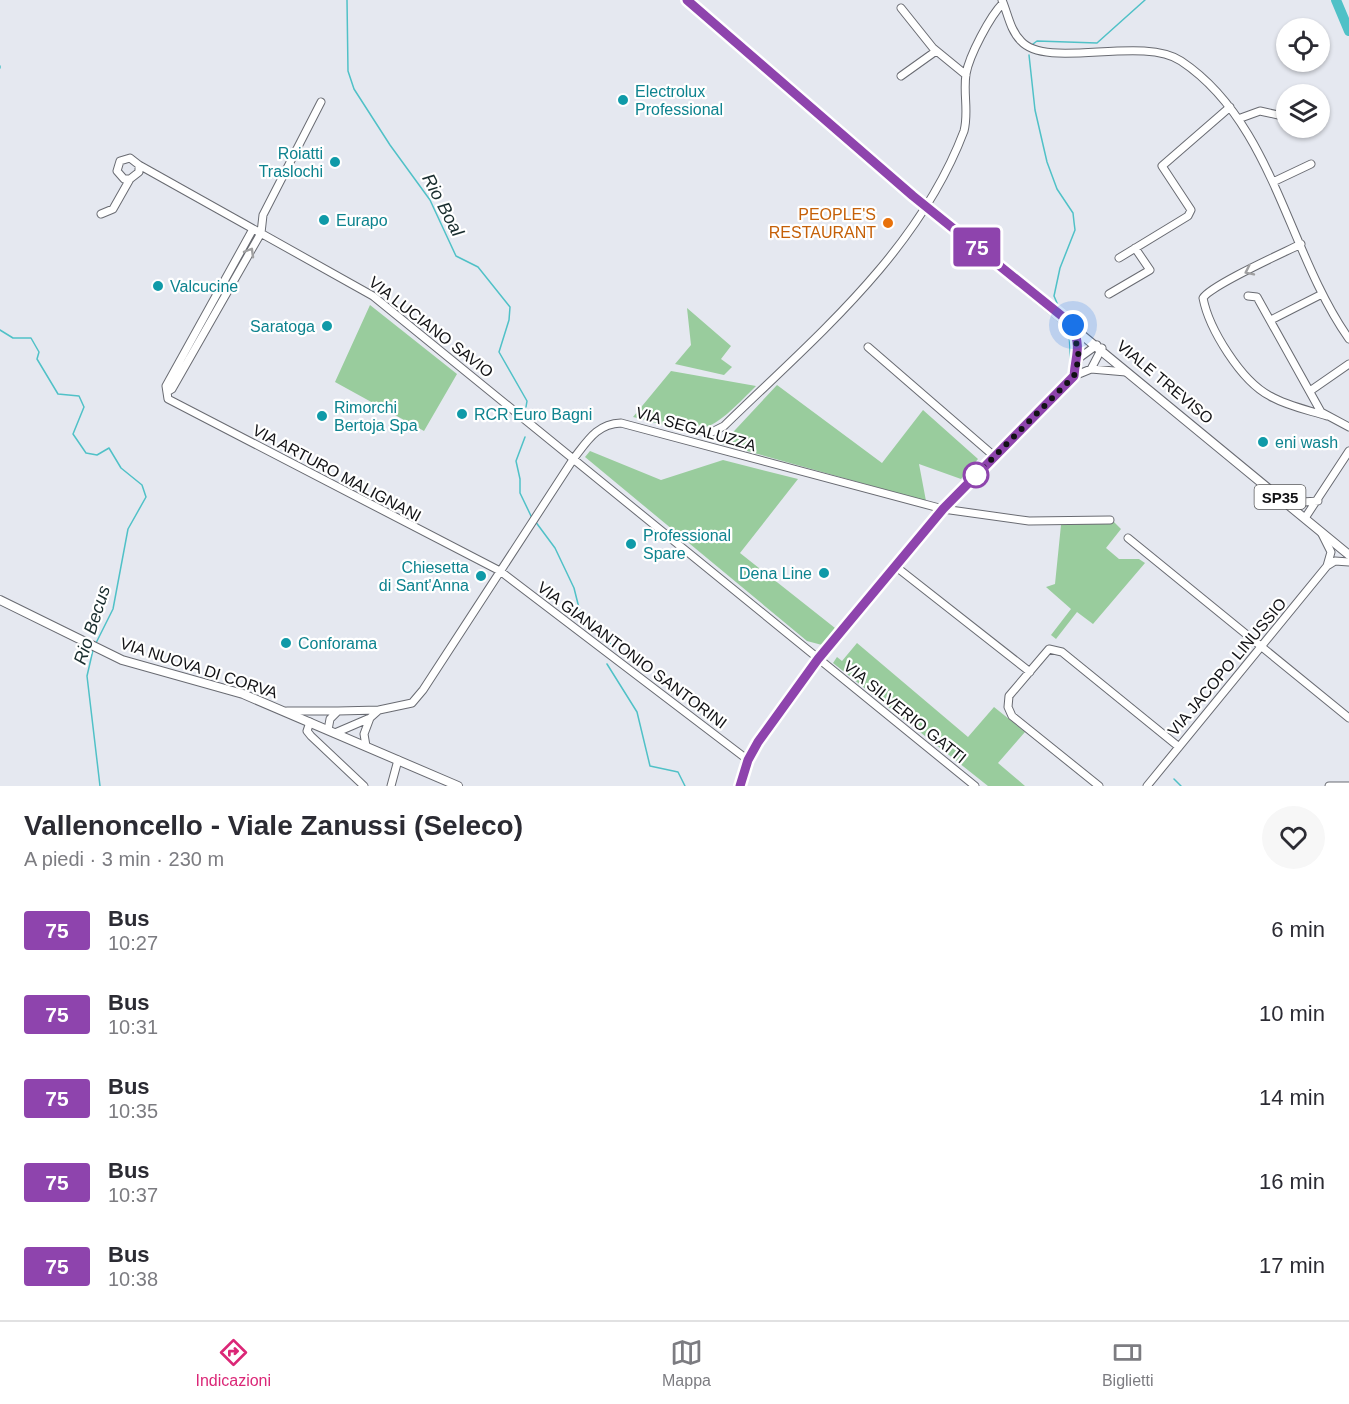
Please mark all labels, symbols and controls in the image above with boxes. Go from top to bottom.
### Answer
map controls [1276,18,1330,138]
button: locate [1276,18,1330,72]
place label: Electrolux Professional [635,83,723,118]
button: layers [1276,84,1330,138]
marker: Electrolux Professional [616,93,630,107]
place label: Roiatti Traslochi [259,145,323,180]
marker: Roiatti Traslochi [328,155,342,169]
water label: Rio Boal [418,170,468,241]
place label: PEOPLE'S RESTAURANT [769,206,876,241]
place label: Eurapo [336,212,388,229]
marker: Eurapo [317,213,331,227]
marker: PEOPLE'S RESTAURANT [881,216,895,230]
line badge: 75 [950,228,1004,266]
text: 75 [965,236,989,259]
one-way arrow [243,248,254,258]
one-way arrow [1244,263,1255,275]
street label: VIA LUCIANO SAVIO [366,273,496,381]
place label: Valcucine [170,278,238,295]
marker: Valcucine [151,279,165,293]
your location [1058,310,1088,340]
place label: Saratoga [250,318,315,335]
marker: Saratoga [320,319,334,333]
street label: VIALE TREVISO [1114,337,1216,427]
place label: Rimorchi Bertoja Spa [334,399,418,434]
street label: VIA SEGALUZZA [634,404,758,454]
place label: RCR Euro Bagni [474,406,592,423]
marker: RCR Euro Bagni [455,407,469,421]
marker: Rimorchi Bertoja Spa [315,409,329,423]
street label: VIA ARTURO MALIGNANI [250,421,424,525]
place label: eni wash [1275,434,1338,451]
marker: eni wash [1256,435,1270,449]
unlabelled marker [963,462,989,488]
road number: SP35 [1254,485,1306,509]
place label: Professional Spare [643,527,731,562]
marker: Professional Spare [624,537,638,551]
place label: Chiesetta di Sant'Anna [379,559,469,594]
place label: Dena Line [739,565,812,582]
marker: Dena Line [817,566,831,580]
marker: Chiesetta di Sant'Anna [474,569,488,583]
street label: VIA GIANANTONIO SANTORINI [534,578,730,732]
water label: Rio Becus [70,583,114,667]
street label: VIA JACOPO LINUSSIO [1164,595,1290,739]
street label: VIA NUOVA DI CORVA [118,634,280,702]
place label: Conforama [298,635,377,652]
marker: Conforama [279,636,293,650]
street label: VIA SILVERIO GATTI [840,657,970,767]
button: heart [1262,806,1325,869]
text: Vallenoncello - Viale Zanussi (Seleco) [24,810,523,841]
text: A piedi · 3 min · 230 m [24,848,224,870]
text: Bus [108,906,150,931]
text: 6 min [1271,917,1325,942]
text: 75 [45,919,69,942]
text: 10:27 [108,932,158,954]
text: Bus [108,990,150,1015]
text: 10 min [1259,1001,1325,1026]
text: 75 [45,1003,69,1026]
text: 10:31 [108,1016,158,1038]
text: Bus [108,1074,150,1099]
text: 14 min [1259,1085,1325,1110]
text: 75 [45,1087,69,1110]
text: 10:35 [108,1100,158,1122]
text: Bus [108,1158,150,1183]
text: 16 min [1259,1169,1325,1194]
text: 75 [45,1171,69,1194]
text: 10:37 [108,1184,158,1206]
text: Bus [108,1242,150,1267]
text: 17 min [1259,1253,1325,1278]
text: 75 [45,1255,69,1278]
text: 10:38 [108,1268,158,1290]
tab: Indicazioni [195,1336,271,1390]
tab: Mappa [662,1336,711,1390]
tab: Biglietti [1102,1336,1153,1390]

